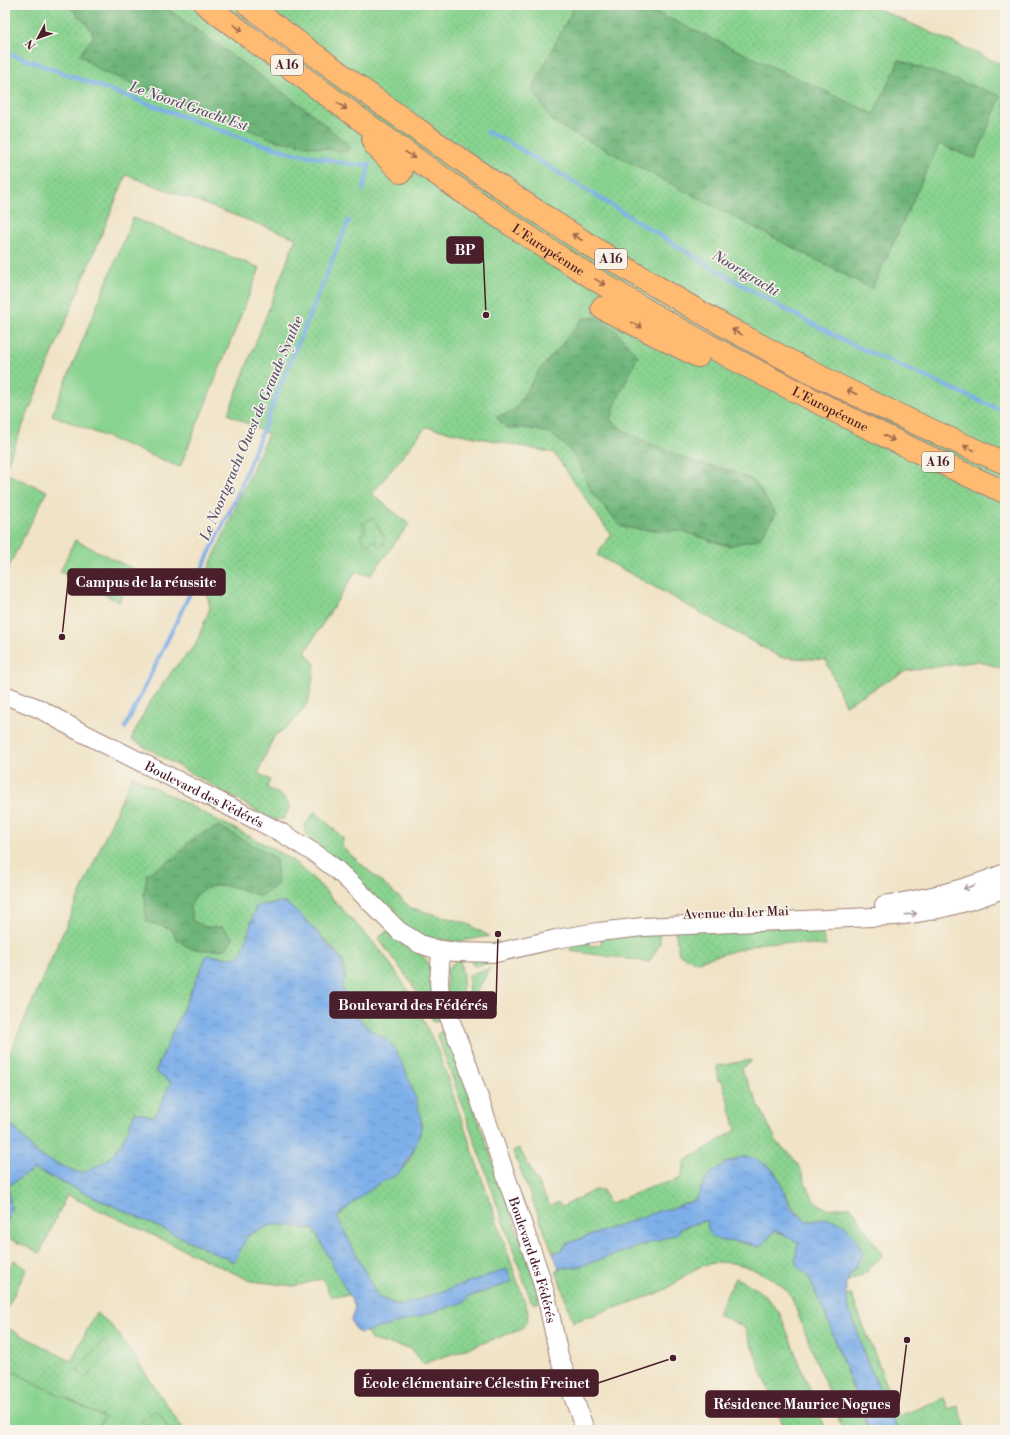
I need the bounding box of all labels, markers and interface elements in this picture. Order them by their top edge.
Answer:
north arrow [18,18,58,58]
one-way arrow [232,24,243,33]
text: N [23,36,39,52]
road number: A 16 [271,55,303,75]
water label: Le Noord Gracht Est [126,78,250,136]
one-way arrow [336,102,347,110]
one-way arrow [404,151,415,159]
street label: L'Européenne [509,221,588,280]
one-way arrow [572,233,583,241]
callout: BP [447,237,483,263]
text: BP [455,242,475,260]
water label: Noortgracht [708,246,783,301]
road number: A 16 [595,249,627,269]
one-way arrow [594,278,606,286]
water label: Le Noortgracht Ouest de Grande Synthe [196,313,308,544]
one-way arrow [631,322,643,330]
one-way arrow [731,327,743,335]
street label: L'Européenne [789,384,871,436]
one-way arrow [846,388,858,395]
one-way arrow [883,435,895,442]
one-way arrow [964,443,976,451]
road number: A 16 [922,452,954,472]
callout: Campus de la réussite [68,569,225,595]
text: Campus de la réussite [76,574,217,592]
street label: Boulevard des Fédérés [141,758,267,832]
one-way arrow [962,884,975,891]
street label: Avenue du 1er Mai [682,903,789,923]
one-way arrow [904,910,917,918]
callout: Boulevard des Fédérés [330,992,496,1018]
text: Boulevard des Fédérés [338,997,488,1015]
street label: Boulevard des Fédérés [504,1194,559,1325]
callout: École élémentaire Célestin Freinet [355,1370,598,1396]
text: École élémentaire Célestin Freinet [362,1373,591,1393]
callout: Résidence Maurice Nogues [706,1391,899,1417]
text: Résidence Maurice Nogues [713,1396,891,1414]

